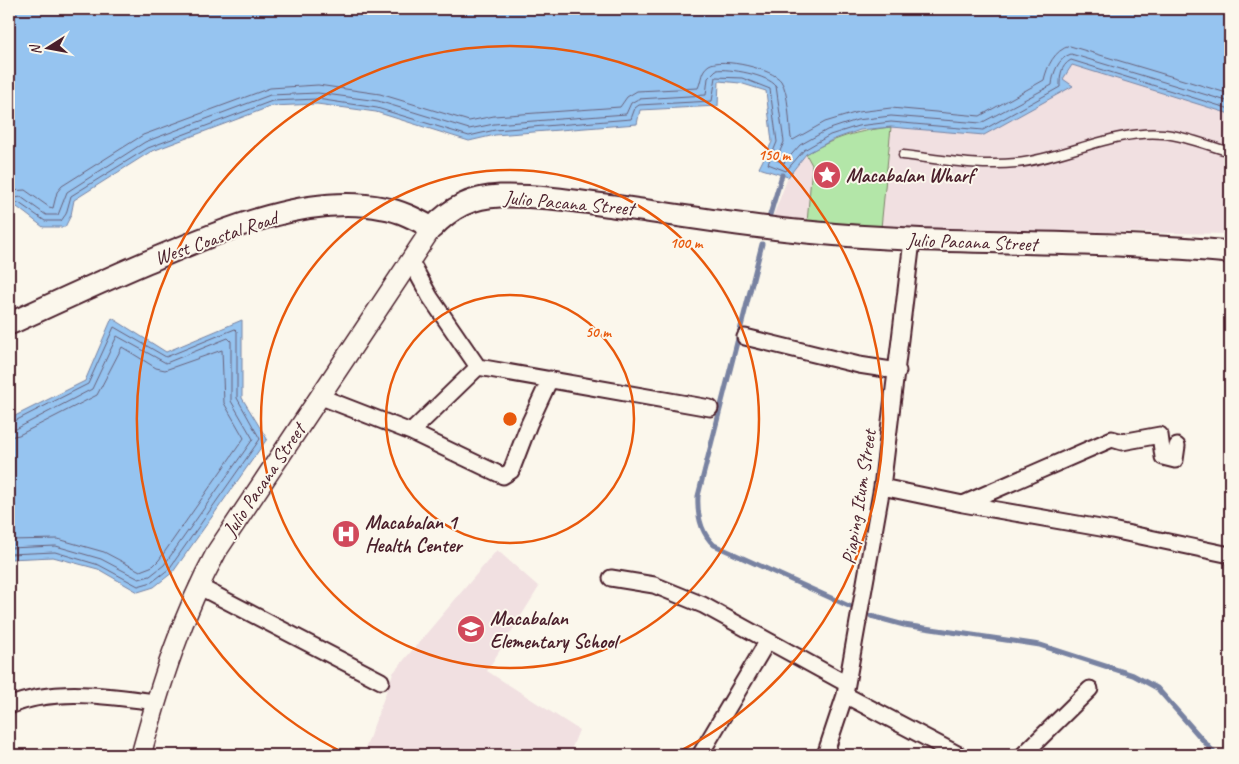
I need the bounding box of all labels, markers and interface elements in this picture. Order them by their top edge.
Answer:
north arrow [22,22,72,72]
text: N [26,42,45,56]
text: 150 m [758,146,792,165]
place icon: Macabalan Wharf [812,160,842,190]
place label: Macabalan Wharf [846,163,979,188]
street label: Julio Pacana Street [502,185,638,221]
street label: West Coastal Road [151,204,284,271]
street label: Julio Pacana Street [905,227,1041,257]
text: 100 m [670,234,704,253]
text: 50 m [585,323,612,342]
centre of rings [501,410,519,428]
street label: Julio Pacana Street [217,416,313,542]
street label: Piaping Itum Street [836,426,882,566]
place label: Macabalan 1 Health Center [365,510,464,558]
hospital icon: Macabalan 1 Health Center [331,519,361,549]
place label: Macabalan Elementary School [490,606,620,654]
school or university icon: Macabalan Elementary School [456,614,486,644]

